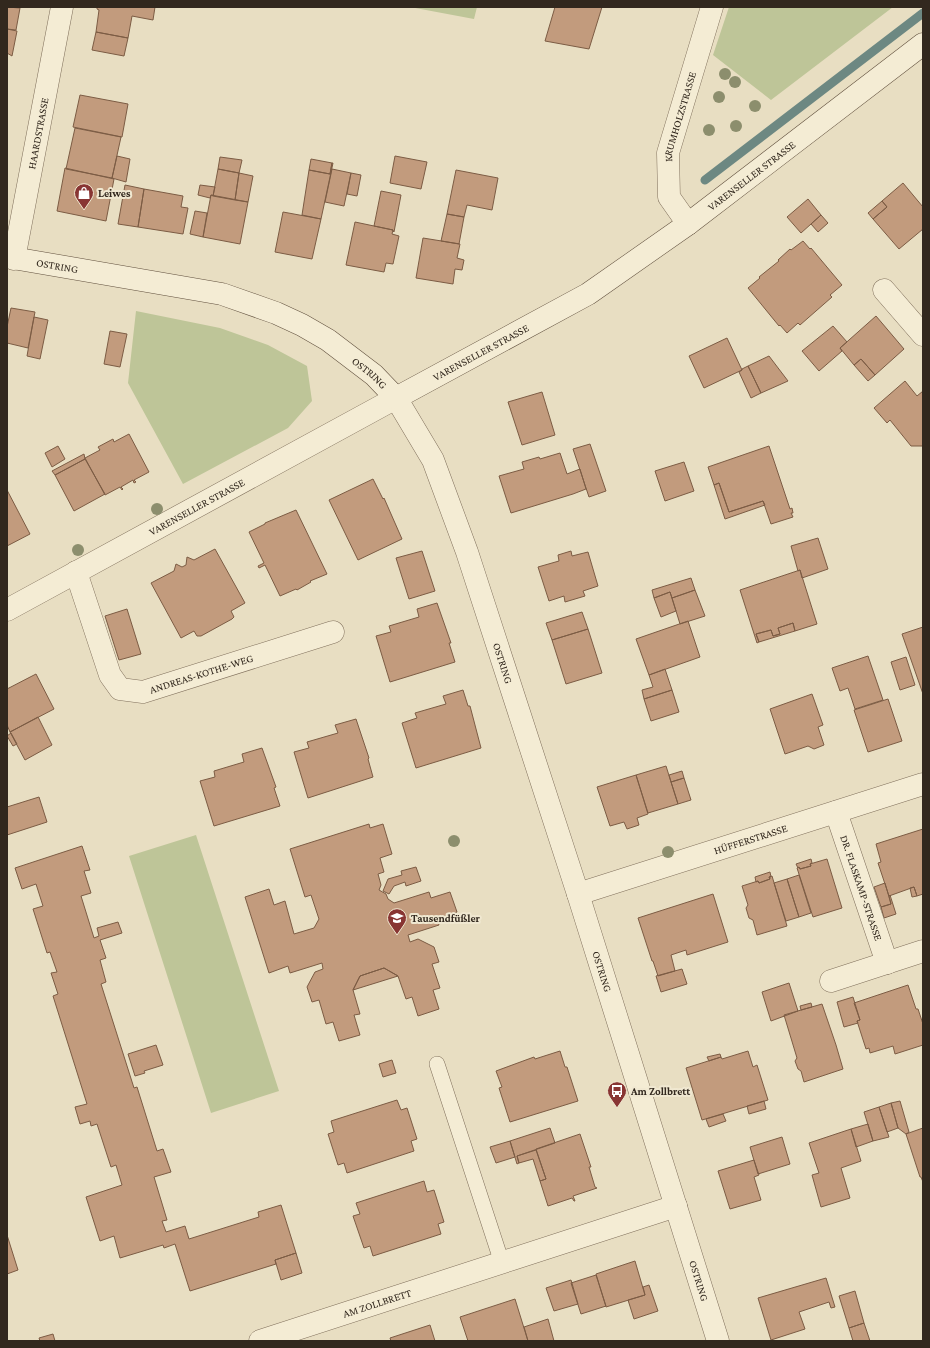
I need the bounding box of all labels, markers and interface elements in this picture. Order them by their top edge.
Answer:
street label: KRUMHOLZSTRASSE [662,70,698,162]
street label: HAARDSTRASSE [25,96,51,170]
street label: VARENSELLER STRASSE [705,138,798,213]
shop icon: Leiwes [73,182,95,210]
place label: Leiwes [98,187,131,199]
street label: OSTRING [35,256,79,275]
street label: VARENSELLER STRASSE [431,321,531,383]
street label: OSTRING [350,355,390,391]
street label: VARENSELLER STRASSE [147,476,247,538]
street label: OSTRING [491,641,515,685]
street label: ANDREAS-KOTHE-WEG [148,652,255,696]
street label: HÜFFERSTRASSE [712,822,789,856]
street label: DR. FLASKAMP-STRASSE [838,833,885,942]
school or university icon: Tausendfüßler [386,907,408,935]
place label: Tausendfüßler [411,912,481,924]
street label: OSTRING [590,950,614,993]
bus stop icon: Am Zollbrett [606,1080,628,1108]
place label: Am Zollbrett [630,1085,690,1097]
street label: OSTRING [687,1259,711,1303]
street label: AM ZOLLBRETT [341,1286,413,1320]

